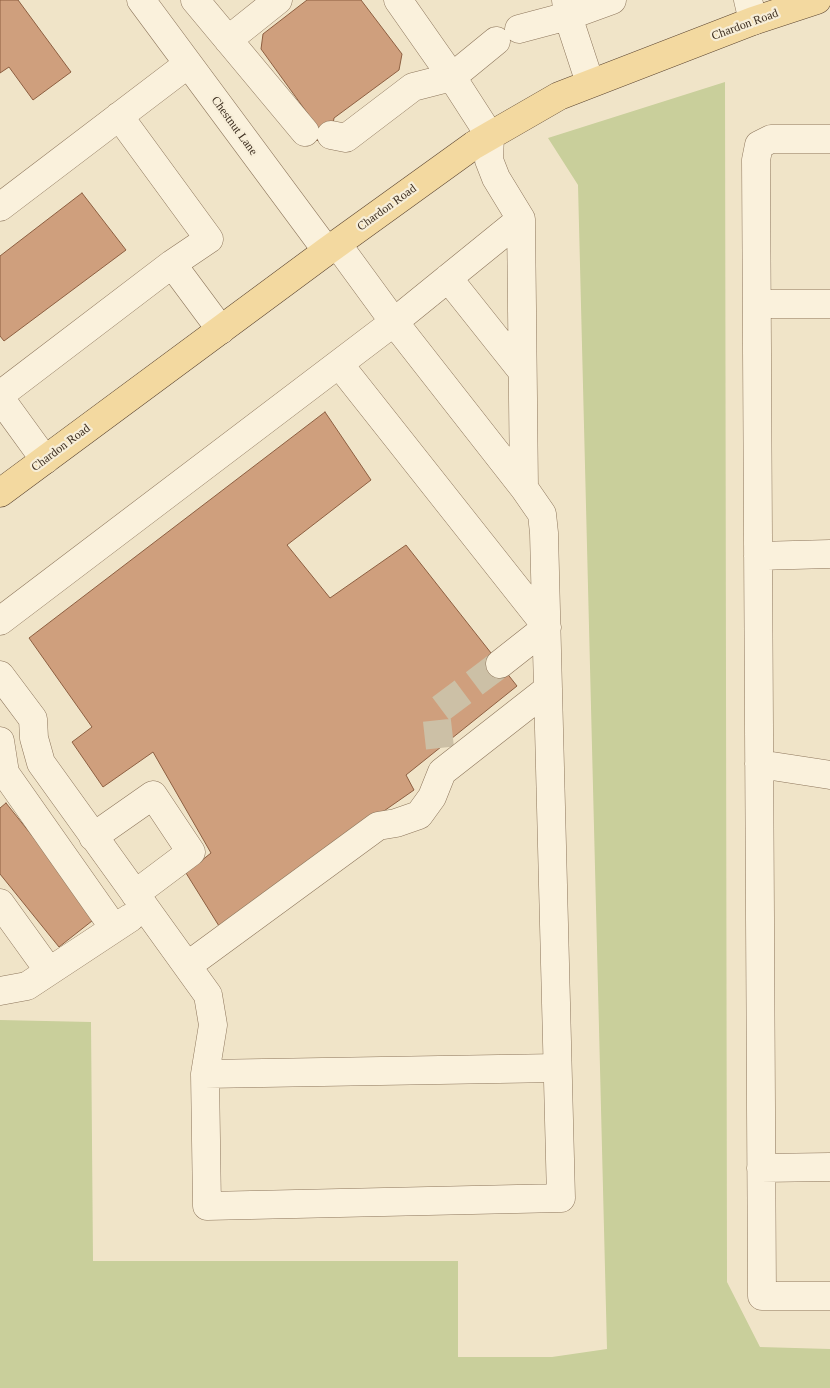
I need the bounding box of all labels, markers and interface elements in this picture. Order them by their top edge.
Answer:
street label: Chardon Road [710,6,780,44]
street label: Chestnut Lane [208,94,260,158]
street label: Chardon Road [355,182,419,234]
street label: Chardon Road [29,421,93,475]

